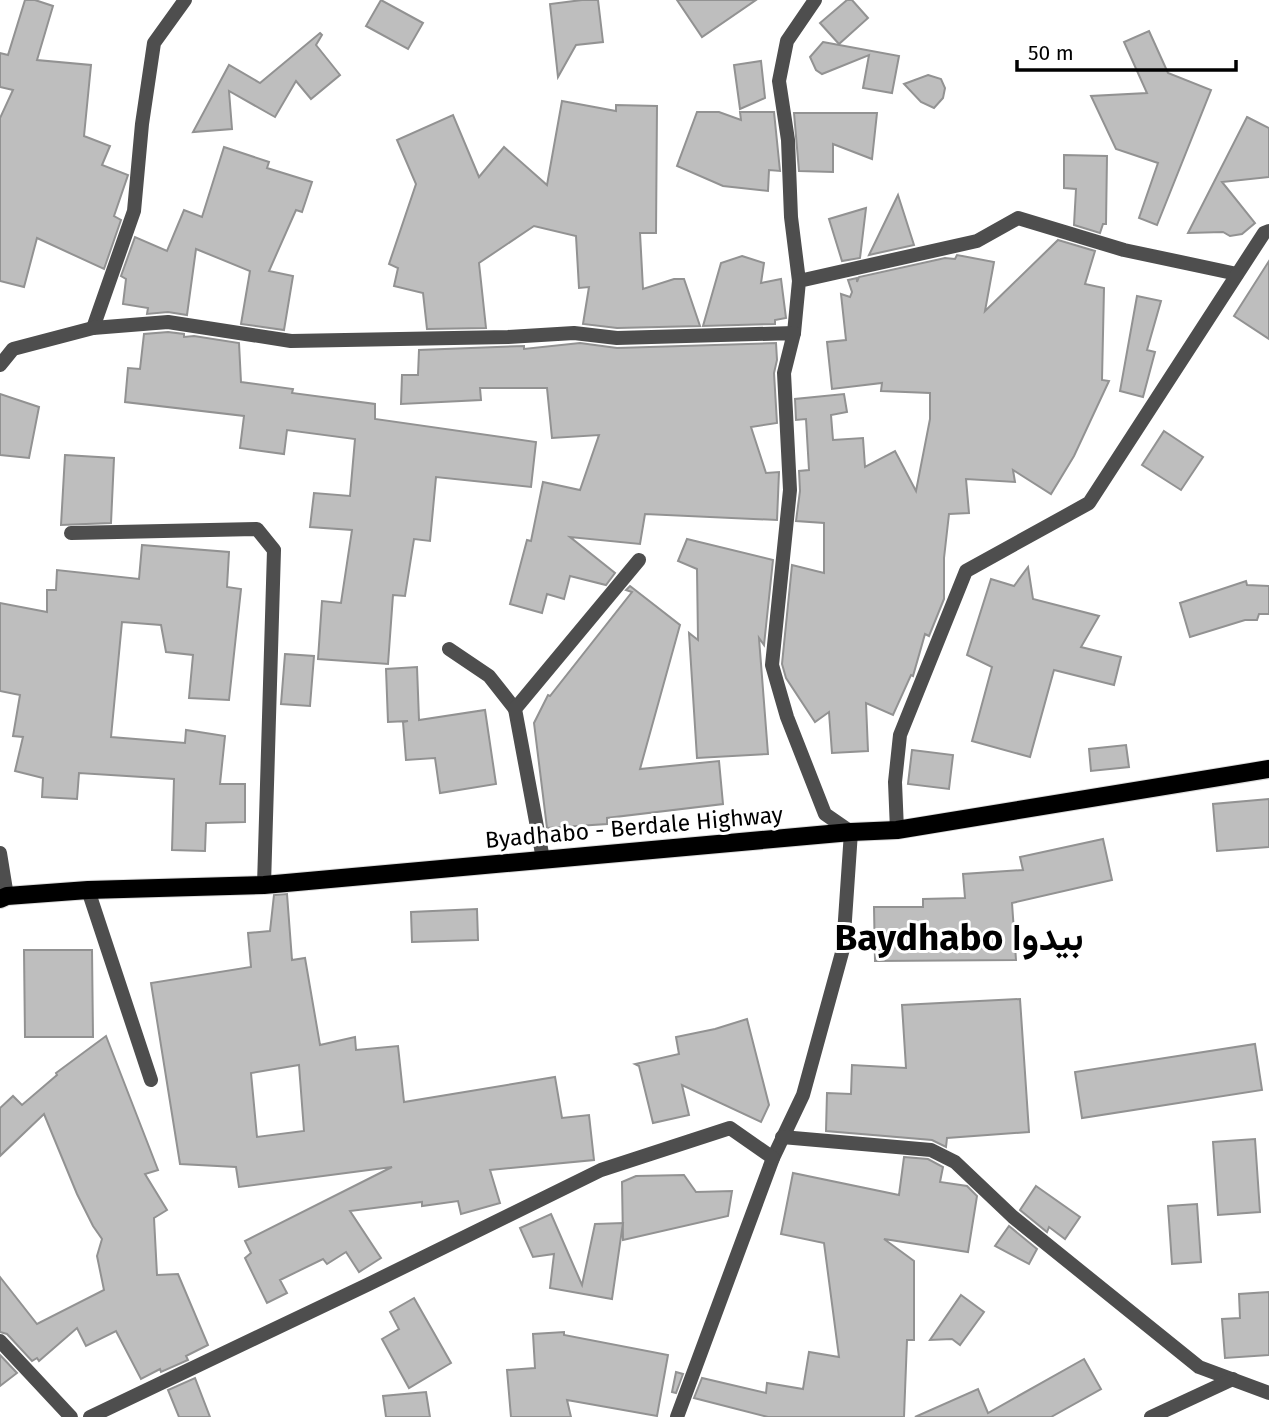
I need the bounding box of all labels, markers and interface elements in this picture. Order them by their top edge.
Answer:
scale bar [1017,28,1236,72]
text: 50 m [1028,40,1074,66]
street label: Byadhabo - Berdale Highway [484,800,785,854]
district label: Baydhabo بيدوا [834,915,1084,960]

